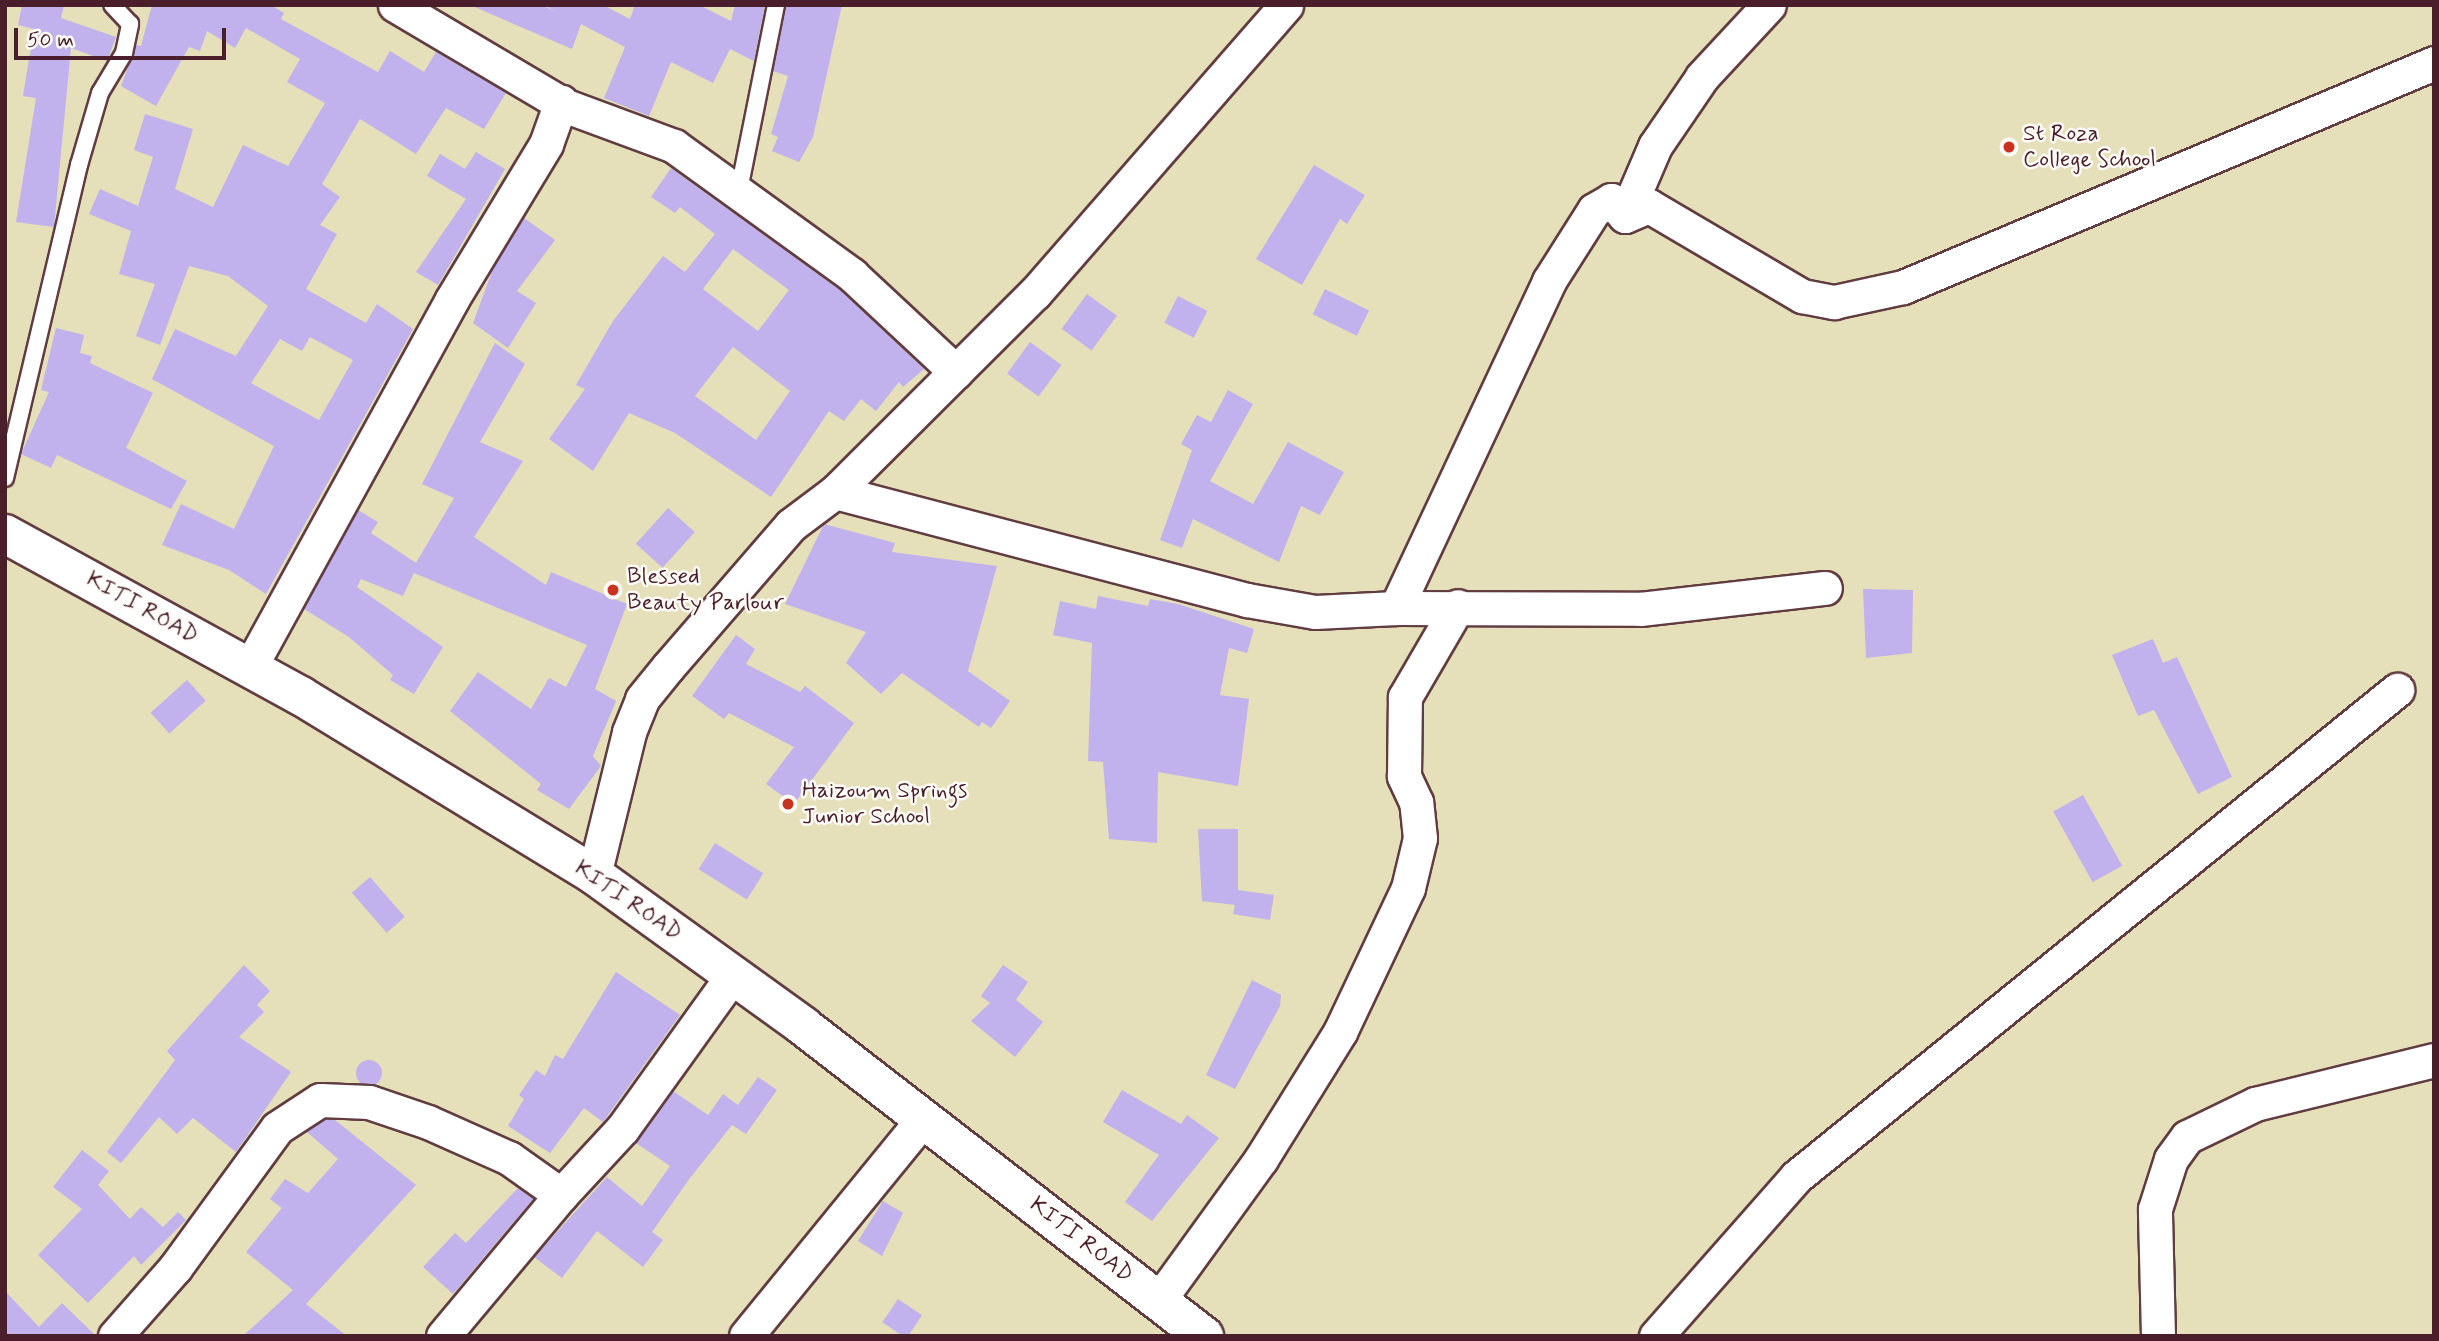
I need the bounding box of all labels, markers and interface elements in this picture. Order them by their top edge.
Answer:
scale bar [18,14,229,58]
text: 50 m [27,26,74,54]
place label: St Roza College School [2023,120,2157,174]
marker: St Roza College School [2001,139,2017,155]
place label: Blessed Beauty Parlour [627,563,779,617]
street label: KITI ROAD [82,566,202,650]
marker: Blessed Beauty Parlour [605,582,621,598]
place label: Haizoum Springs Junior School [802,777,967,831]
marker: Haizoum Springs Junior School [780,796,796,812]
street label: KITI ROAD [570,855,686,947]
street label: KITI ROAD [1024,1192,1138,1288]

